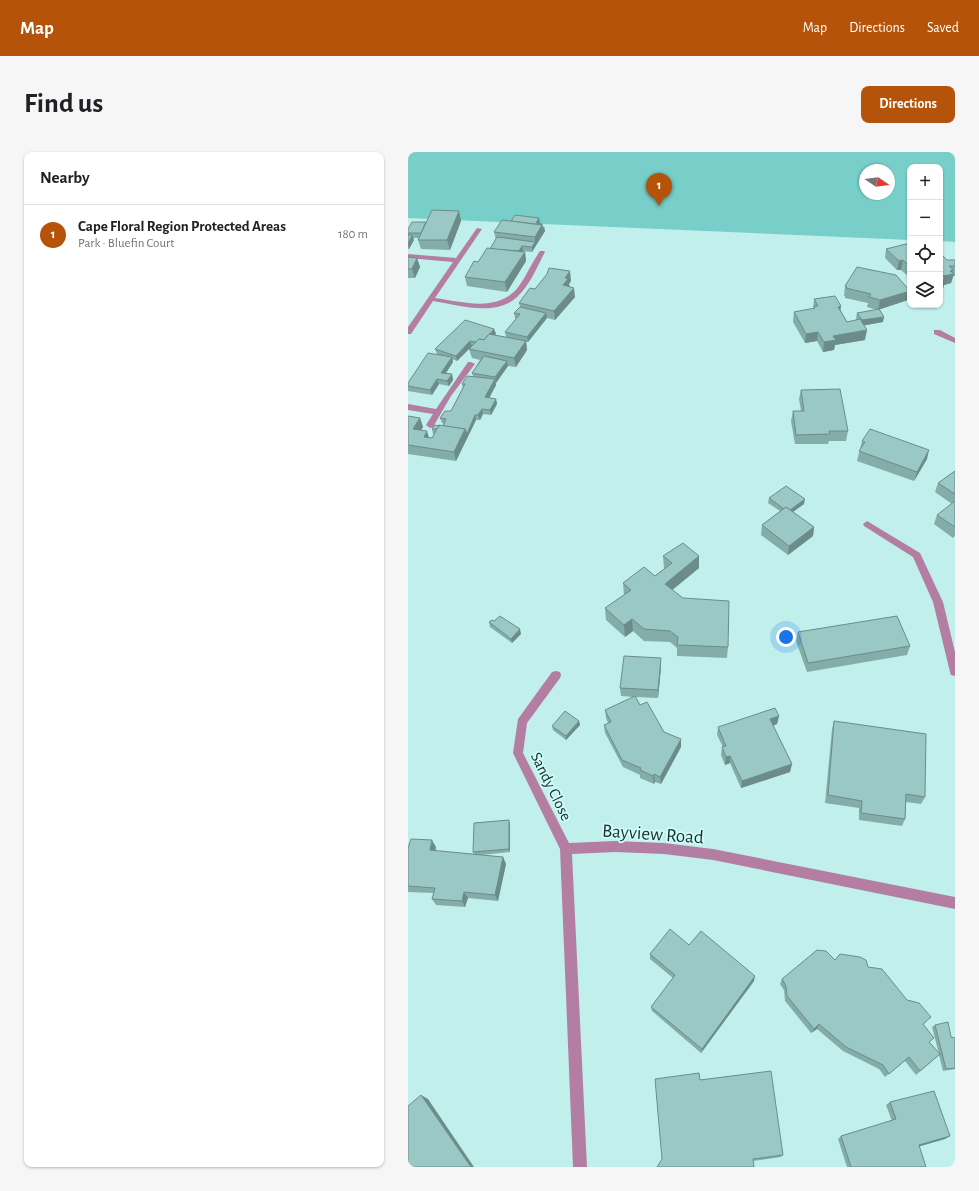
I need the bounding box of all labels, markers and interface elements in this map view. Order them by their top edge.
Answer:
text: Map [20,19,54,38]
text: Map [803,21,827,35]
text: Directions [849,21,905,35]
text: Saved [927,21,959,35]
button: Directions [861,86,955,123]
text: Find us [24,90,103,118]
north arrow [859,164,895,200]
map controls [907,164,943,308]
button: + [907,164,943,200]
text: Nearby [40,169,90,186]
pin: 1 [646,173,672,206]
button: − [907,200,943,236]
text: Cape Floral Region Protected Areas [78,219,286,234]
text: 1 [51,228,55,241]
text: 180 m [338,228,368,241]
button: locate [907,236,943,272]
text: Park · Bluefin Court [78,237,174,250]
button: layers [907,272,943,308]
your location [776,627,796,647]
street label: Sandy Close [527,750,574,824]
street label: Bayview Road [601,821,705,848]

